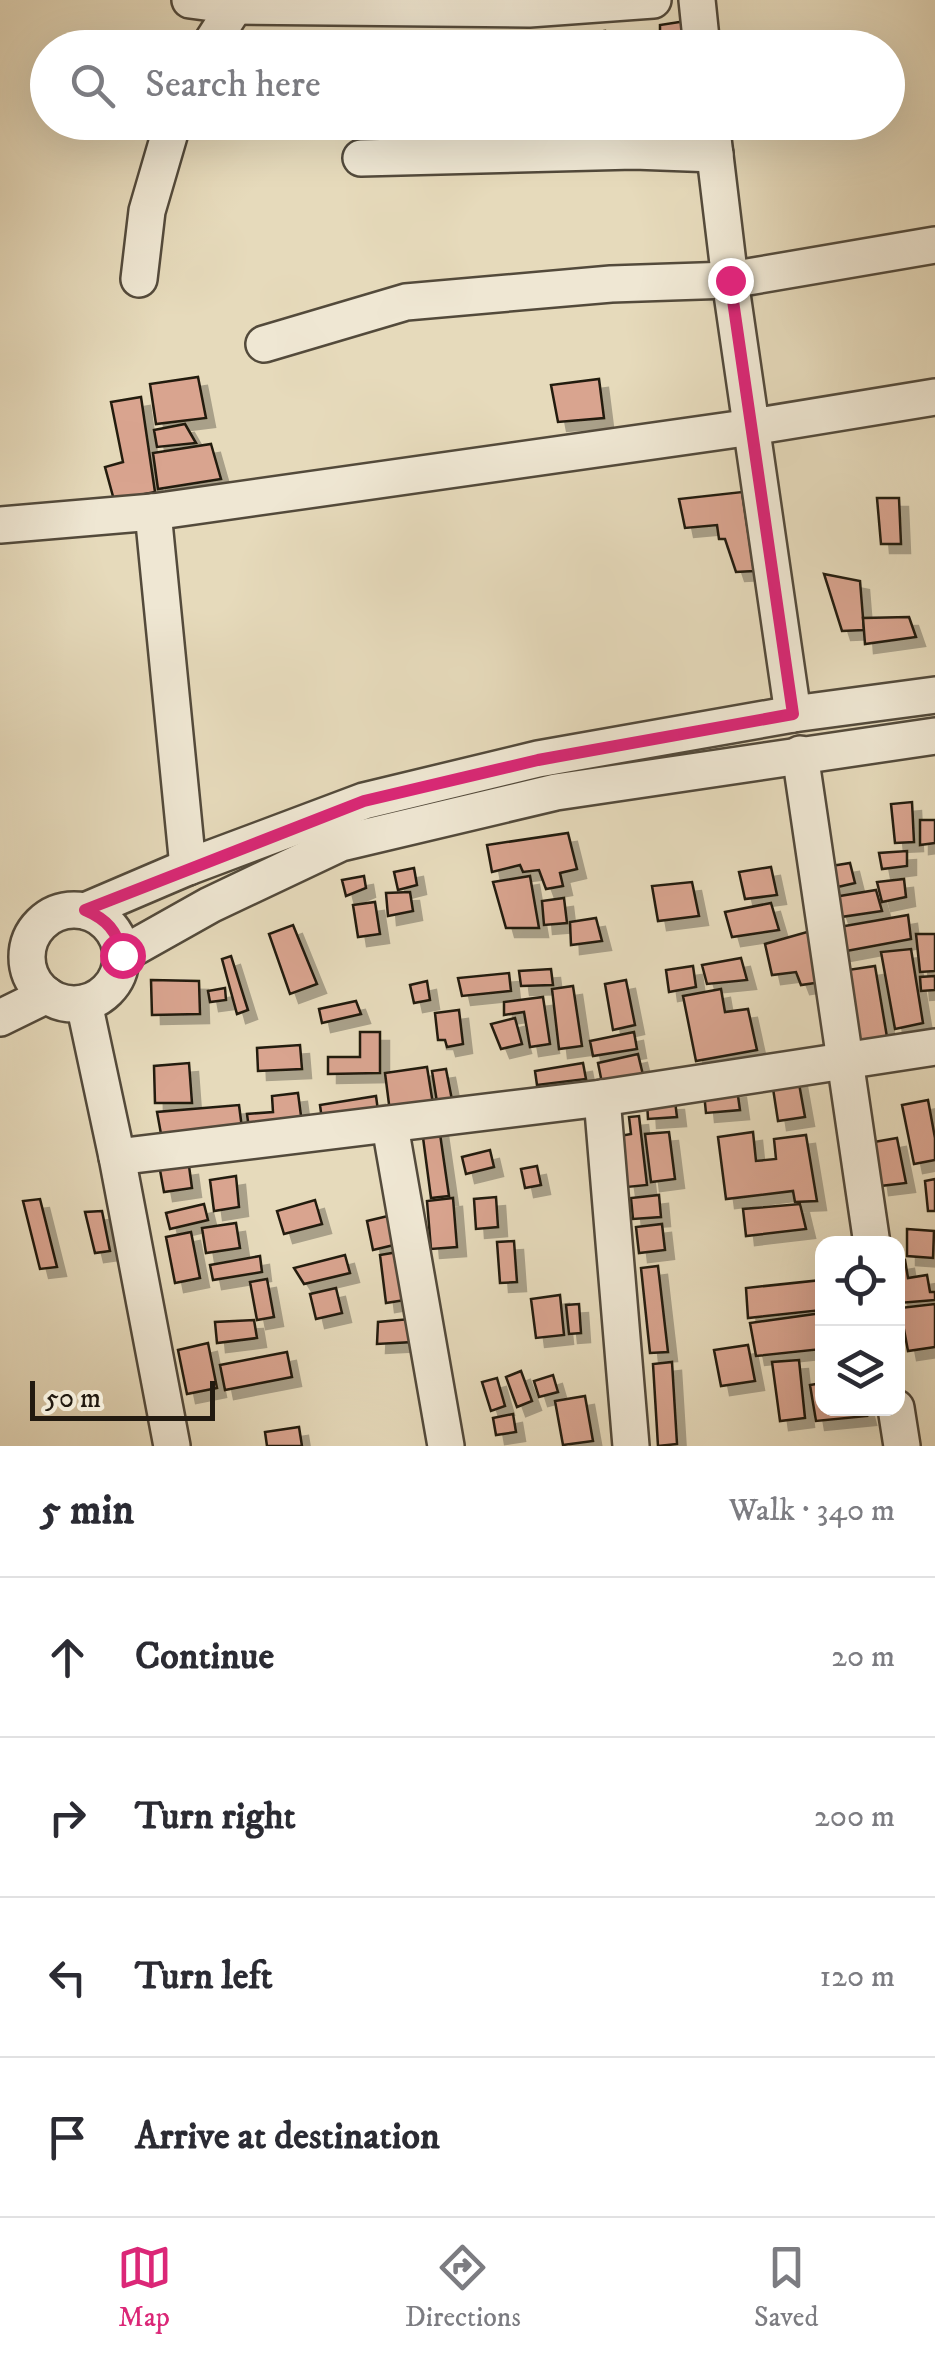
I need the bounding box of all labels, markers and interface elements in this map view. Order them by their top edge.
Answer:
search box [30,30,905,140]
icon: search [65,58,120,113]
text: Search here [145,61,321,109]
route end [708,258,754,304]
route start [100,933,146,979]
map controls [815,1236,905,1416]
button: locate [815,1236,905,1326]
button: layers [815,1326,905,1416]
scale bar [30,1376,215,1420]
text: 50 m [45,1381,101,1416]
text: 5 min [40,1485,134,1537]
text: Walk · 340 m [729,1491,895,1531]
icon: ahead [40,1630,95,1685]
text: Continue [135,1633,274,1681]
text: 20 m [831,1637,895,1677]
icon: right [40,1790,95,1845]
text: Turn right [135,1793,296,1841]
text: 200 m [814,1797,895,1837]
icon: left [40,1950,95,2005]
text: Turn left [135,1953,273,2001]
text: 120 m [819,1957,895,1997]
icon: arrive [40,2110,95,2165]
text: Arrive at destination [135,2113,440,2161]
tab: Map [117,2240,172,2335]
tab: Directions [405,2240,521,2335]
tab: Saved [754,2240,818,2335]

